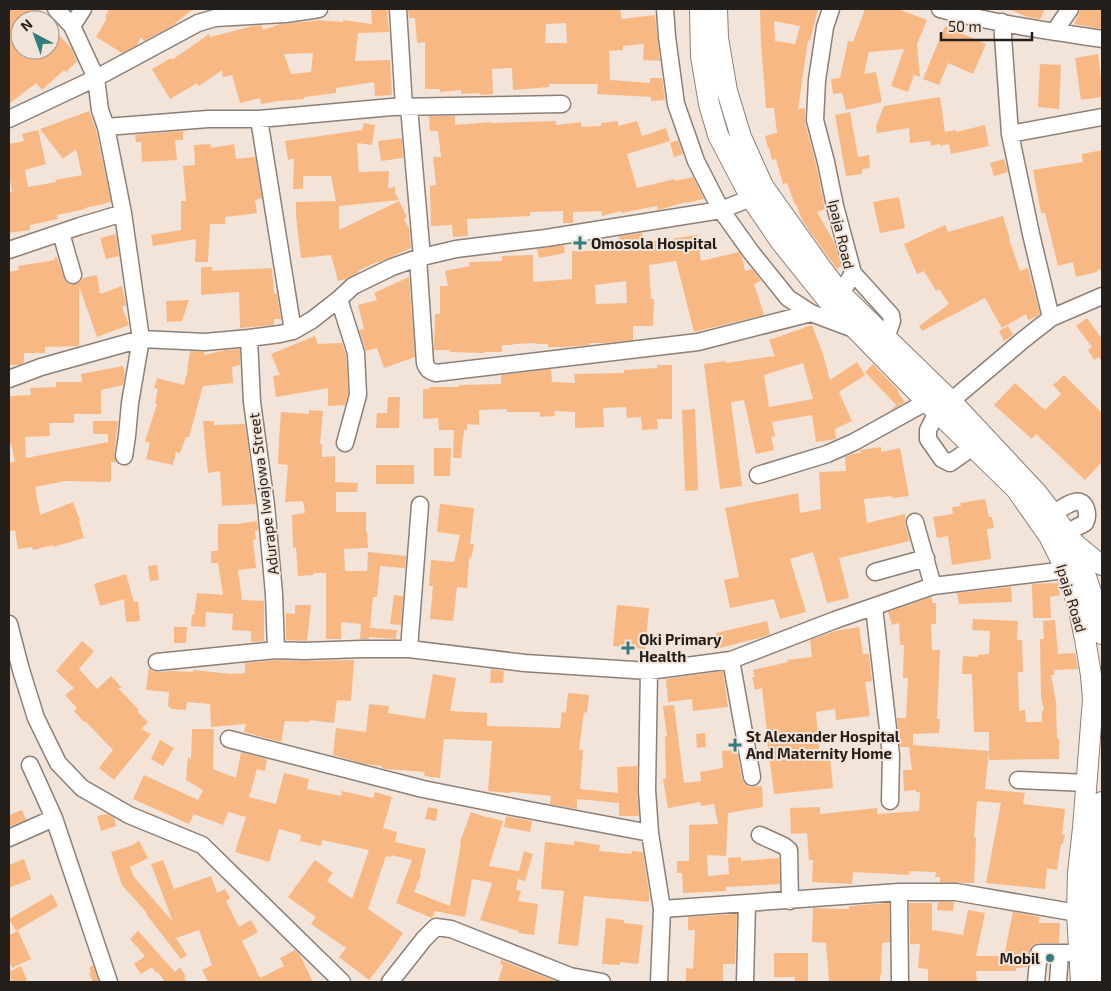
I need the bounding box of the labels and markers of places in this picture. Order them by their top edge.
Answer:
place label: Omosola Hospital [591,234,717,252]
marker: Omosola Hospital [573,236,587,250]
place label: Oki Primary Health [639,630,722,665]
marker: Oki Primary Health [621,641,635,655]
place label: St Alexander Hospital And Maternity Home [746,727,900,763]
marker: St Alexander Hospital And Maternity Home [728,738,742,752]
place label: Mobil [999,949,1040,967]
marker: Mobil [1044,952,1056,964]

